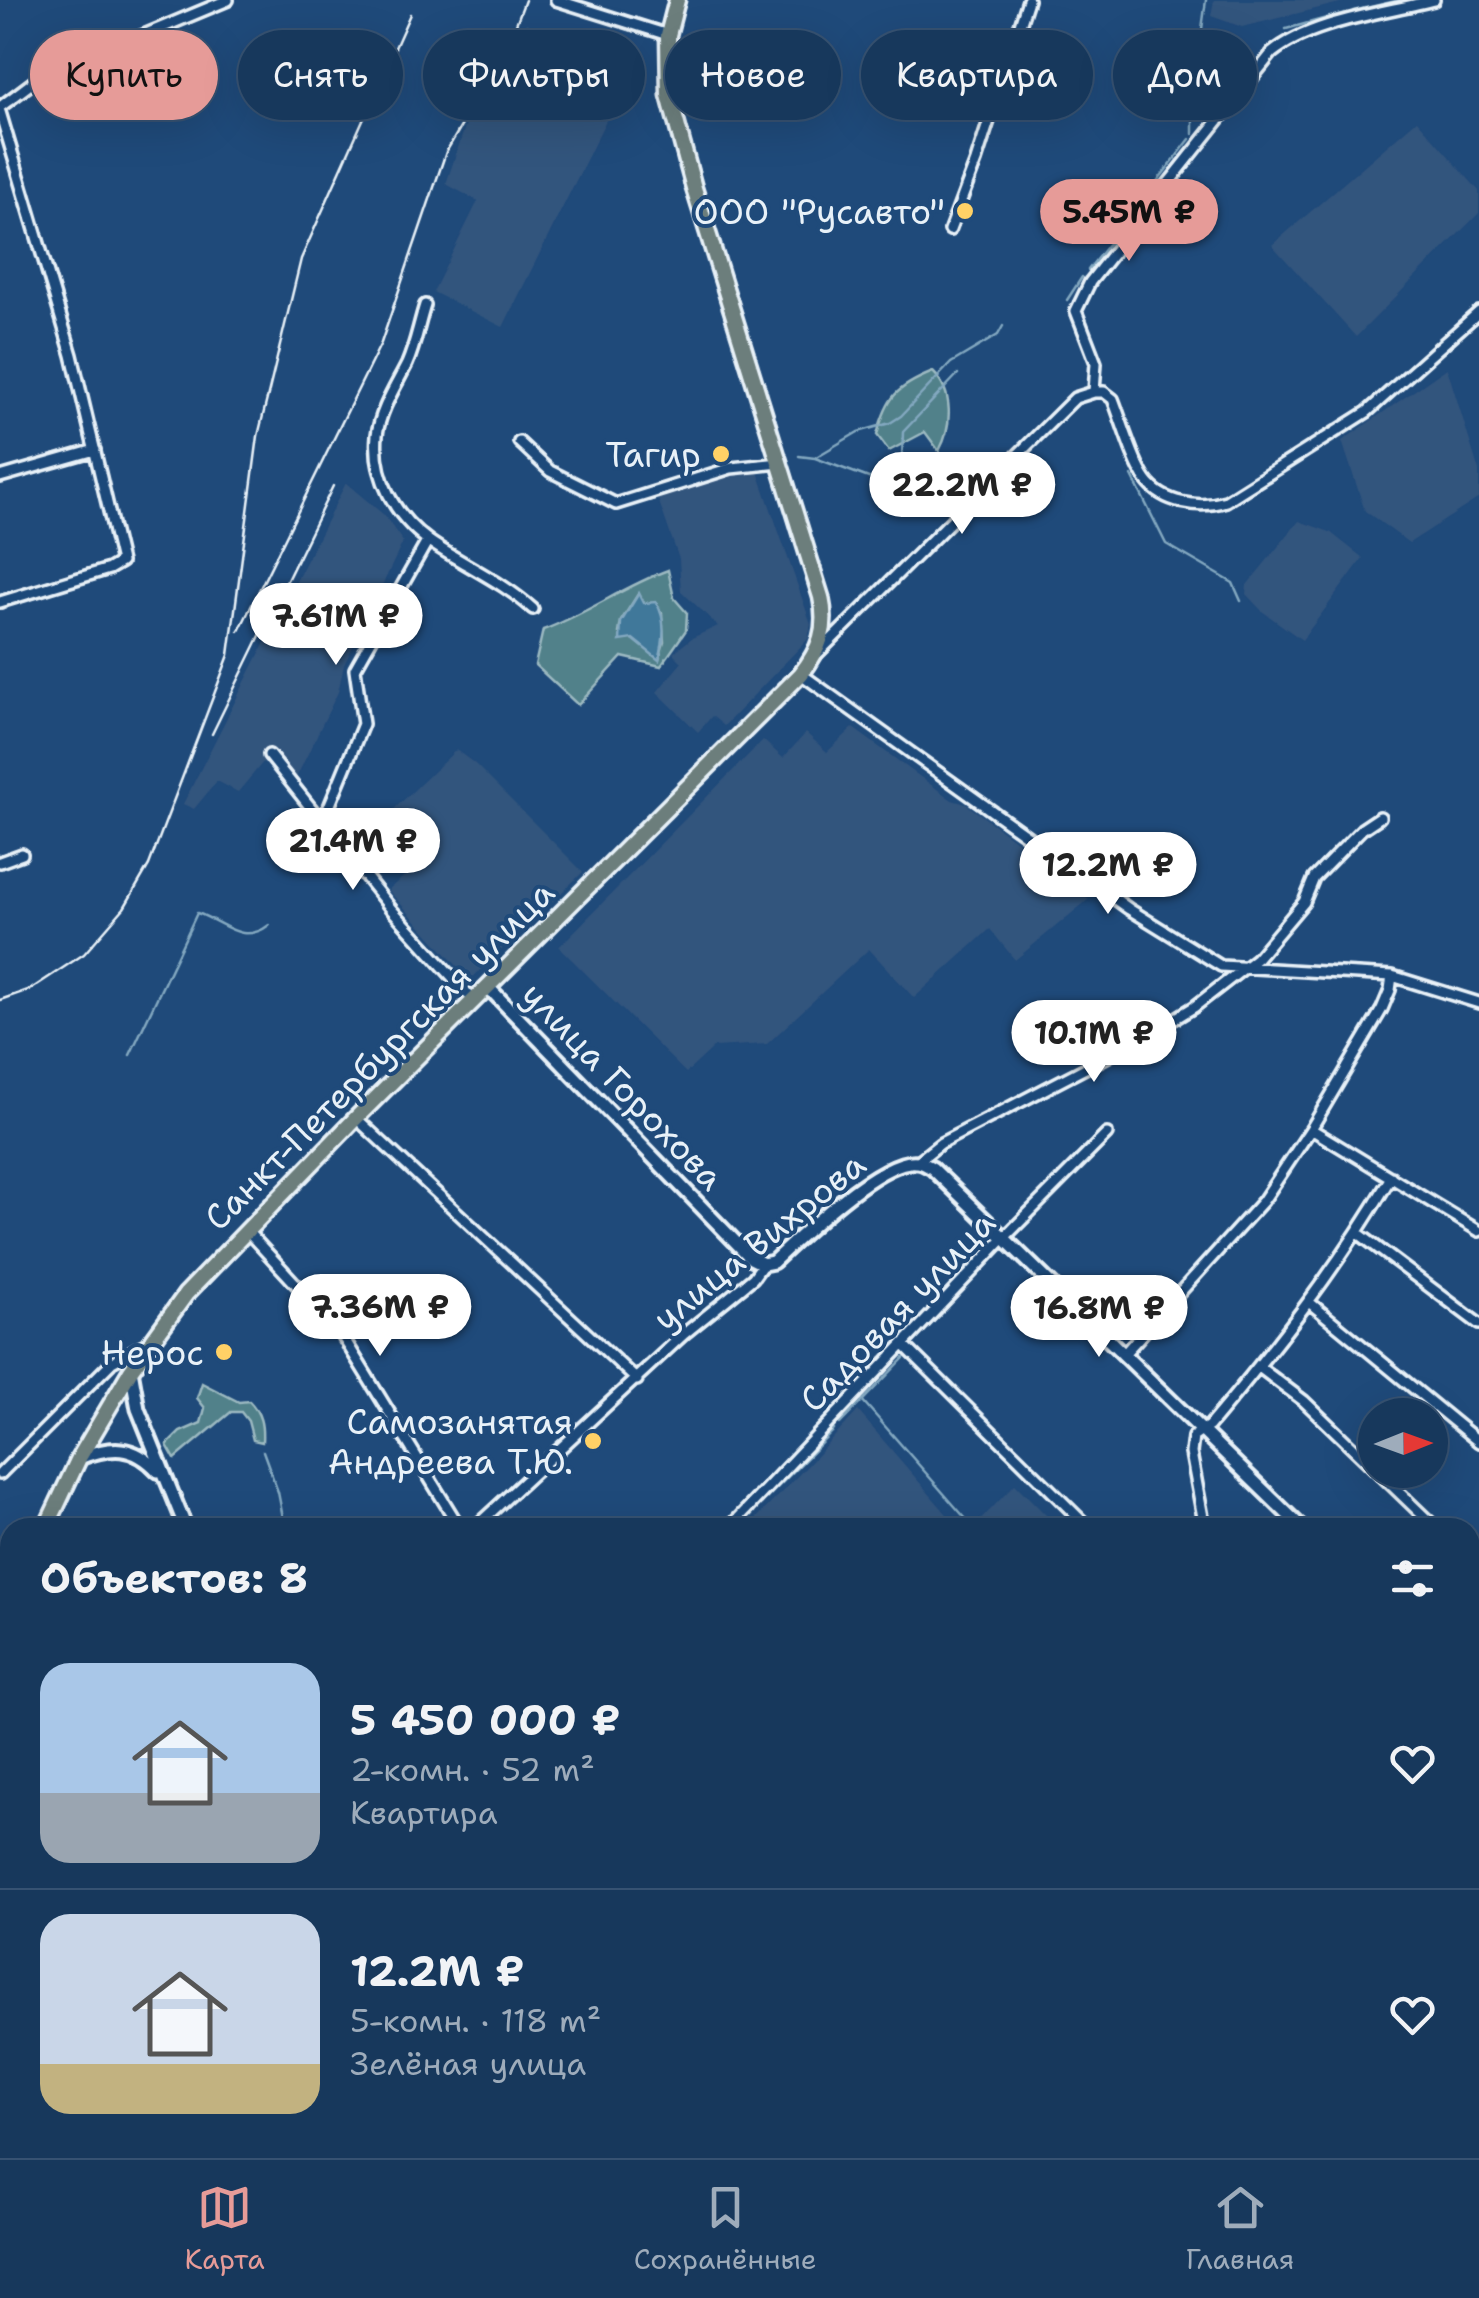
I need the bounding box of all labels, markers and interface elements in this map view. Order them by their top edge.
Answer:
chip: Купить [30,30,218,120]
chip: Снять [238,30,403,120]
chip: Фильтры [423,30,645,120]
chip: Новое [665,30,841,120]
chip: Квартира [861,30,1093,120]
chip: Дом [1113,30,1257,120]
pin: 5.45M ₽ [1037,179,1221,264]
place label: ООО "Русавто" [694,188,945,235]
text: 5.45M ₽ [1062,190,1196,233]
marker: ООО "Русавто" [954,200,976,222]
place label: Тагир [605,431,701,478]
marker: Тагир [710,443,732,465]
pin: 22.2M ₽ [870,452,1054,537]
text: 22.2M ₽ [891,463,1033,506]
pin: 7.61M ₽ [244,583,428,668]
text: 7.61M ₽ [272,594,400,637]
pin: 21.4M ₽ [261,808,445,893]
text: 21.4M ₽ [288,819,418,862]
pin: 12.2M ₽ [1016,832,1200,917]
text: 12.2M ₽ [1041,843,1175,886]
street label: Санкт-Петербургская улица [194,869,565,1240]
street label: улица Горохова [511,972,735,1201]
pin: 10.1M ₽ [1002,1000,1186,1085]
text: 10.1M ₽ [1033,1011,1155,1054]
street label: улица Вихрова [643,1141,875,1341]
street label: Садовая улица [789,1200,1005,1422]
pin: 7.36M ₽ [288,1274,472,1359]
pin: 16.8M ₽ [1007,1275,1191,1360]
text: 7.36M ₽ [310,1285,450,1328]
text: 16.8M ₽ [1033,1286,1165,1329]
place label: Нерос [101,1329,204,1376]
marker: Нерос [213,1341,235,1363]
place label: Самозанятая Андреева Т.Ю. [328,1398,573,1485]
north arrow [1358,1398,1448,1488]
map controls [1358,1398,1448,1488]
marker: Самозанятая Андреева Т.Ю. [582,1430,604,1452]
text: Объектов: 8 [40,1550,308,1606]
icon: filters [1385,1551,1440,1606]
text: 5 450 000 ₽ [350,1692,621,1748]
icon: home [120,1703,240,1823]
icon: heart [1385,1736,1440,1791]
text: 2-комн. · 52 m² [350,1748,595,1791]
text: Квартира [350,1791,498,1834]
text: 12.2M ₽ [350,1943,525,1999]
icon: home [120,1954,240,2074]
icon: heart [1385,1987,1440,2042]
text: 5-комн. · 118 m² [350,1999,601,2042]
text: Зелёная улица [350,2042,586,2085]
tab: Карта [185,2180,265,2278]
tab: Сохранённые [634,2180,817,2278]
tab: Главная [1186,2180,1294,2278]

